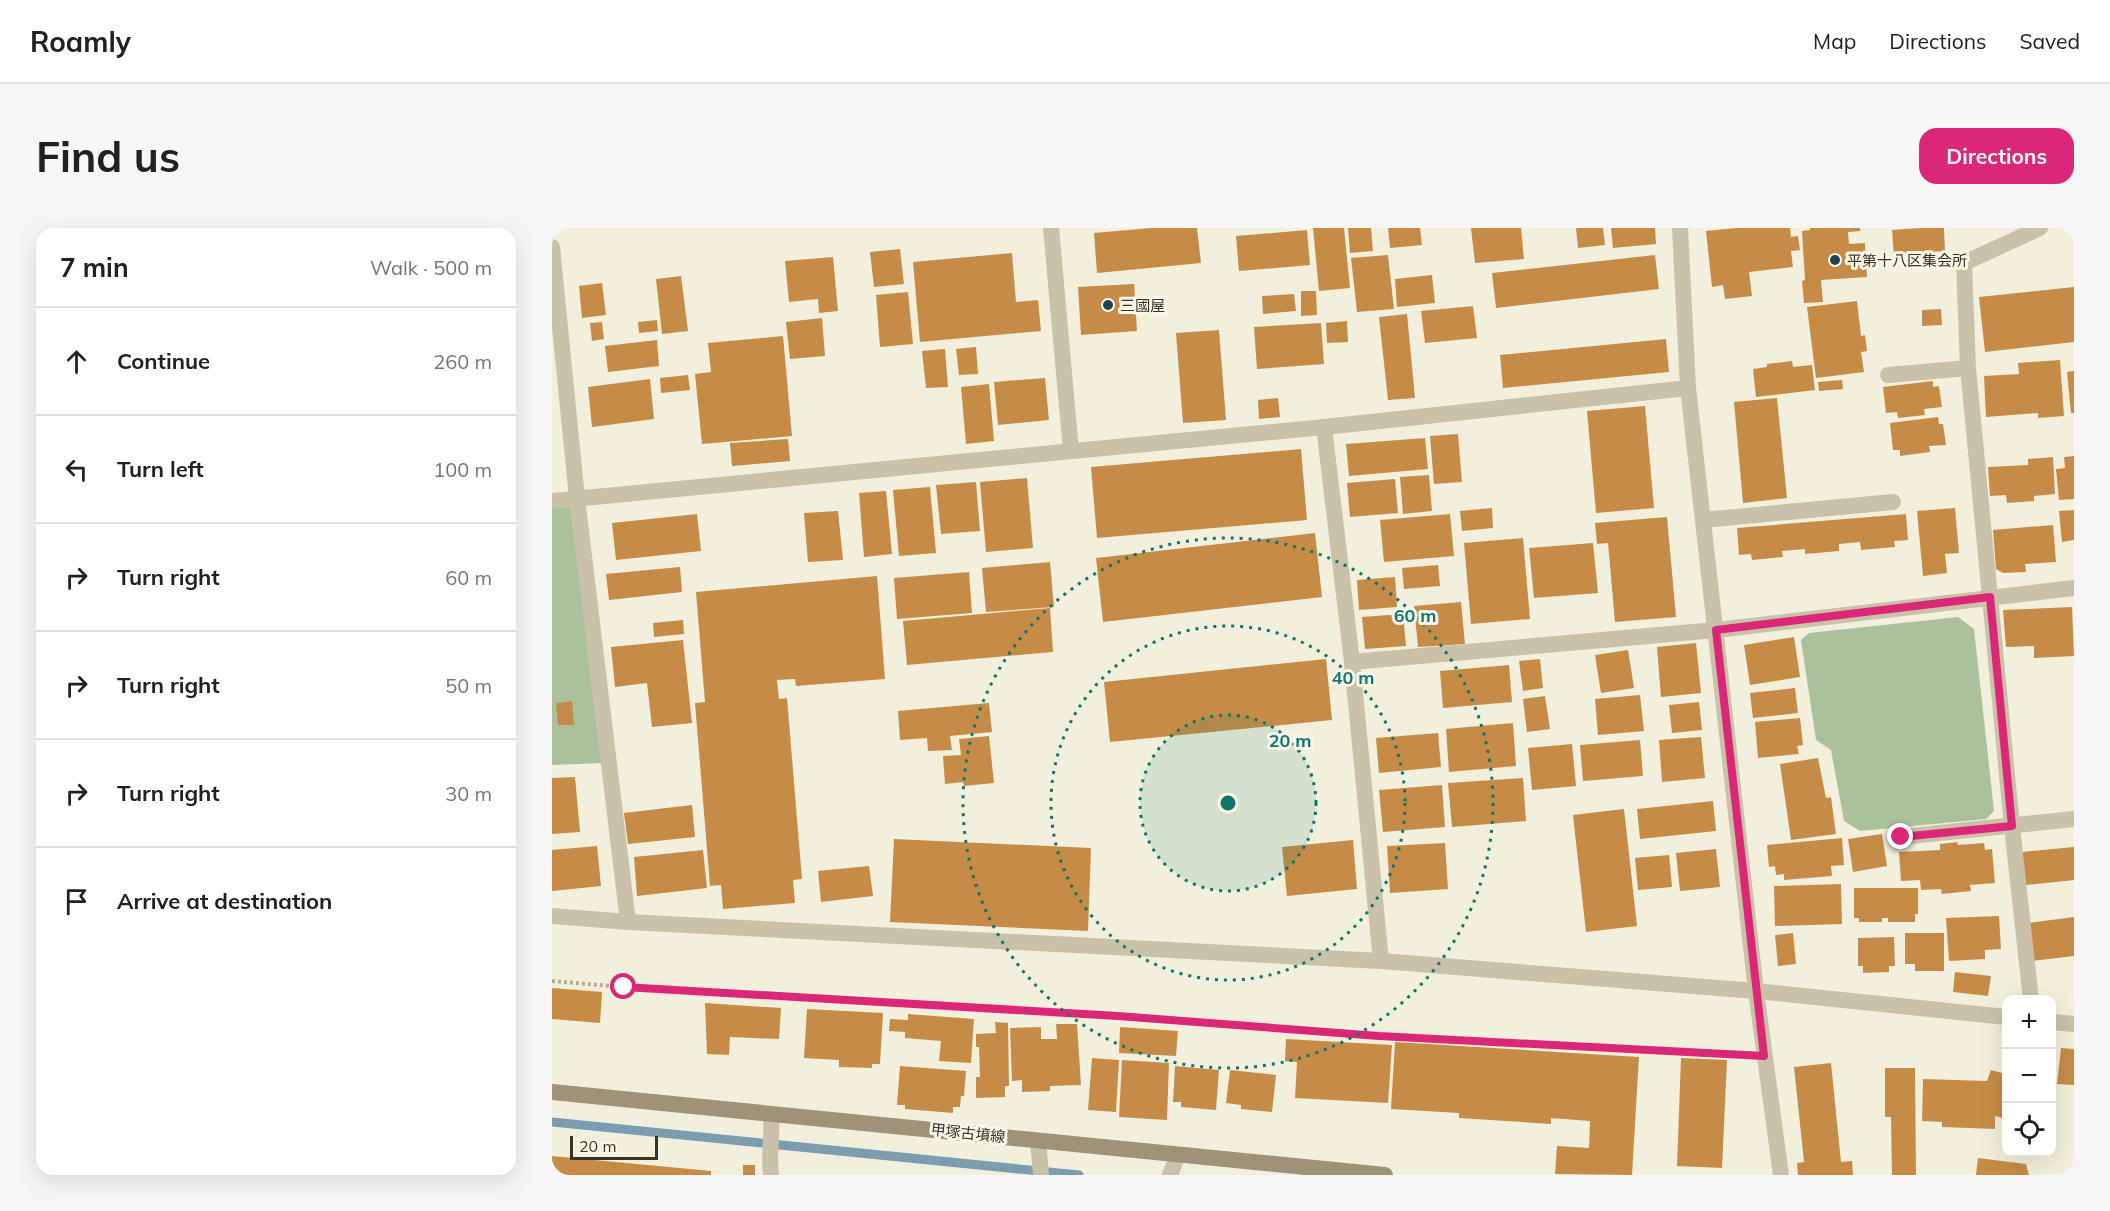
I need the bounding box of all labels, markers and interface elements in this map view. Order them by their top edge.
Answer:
text: Roamly [30,24,131,59]
text: Map [1813,28,1856,54]
text: Directions [1889,28,1986,54]
text: Saved [2019,28,2080,54]
button: Directions [1919,128,2074,184]
text: Find us [36,130,180,183]
text: 7 min [60,251,129,284]
place label: 平第十八区集会所 [1847,251,1967,270]
marker: 平第十八区集会所 [1828,253,1842,267]
text: Walk · 500 m [370,255,492,280]
place label: 三國屋 [1120,296,1165,315]
marker: 三國屋 [1101,298,1115,312]
icon: ahead [60,345,93,378]
text: Continue [117,347,210,375]
text: 260 m [433,349,492,374]
icon: left [60,453,93,486]
text: Turn left [117,455,204,483]
text: 100 m [433,457,492,482]
icon: right [60,561,93,594]
text: Turn right [117,563,220,591]
text: 60 m [445,565,492,590]
text: 60 m [1394,604,1436,627]
text: 40 m [1332,666,1374,689]
icon: right [60,669,93,702]
text: Turn right [117,671,220,699]
text: 50 m [445,673,492,698]
text: 20 m [1269,729,1311,752]
icon: right [60,777,93,810]
text: Turn right [117,779,220,807]
text: 30 m [445,781,492,806]
centre of rings [1218,793,1238,813]
route end [1887,823,1913,849]
icon: arrive [60,885,93,918]
text: Arrive at destination [117,887,332,915]
route start [610,973,636,999]
map controls [2002,995,2056,1157]
button: + [2002,995,2056,1049]
button: − [2002,1049,2056,1103]
button: locate [2002,1103,2056,1157]
street label: 甲塚古墳線 [930,1120,1006,1146]
scale bar [570,1133,658,1160]
text: 20 m [579,1136,616,1156]

